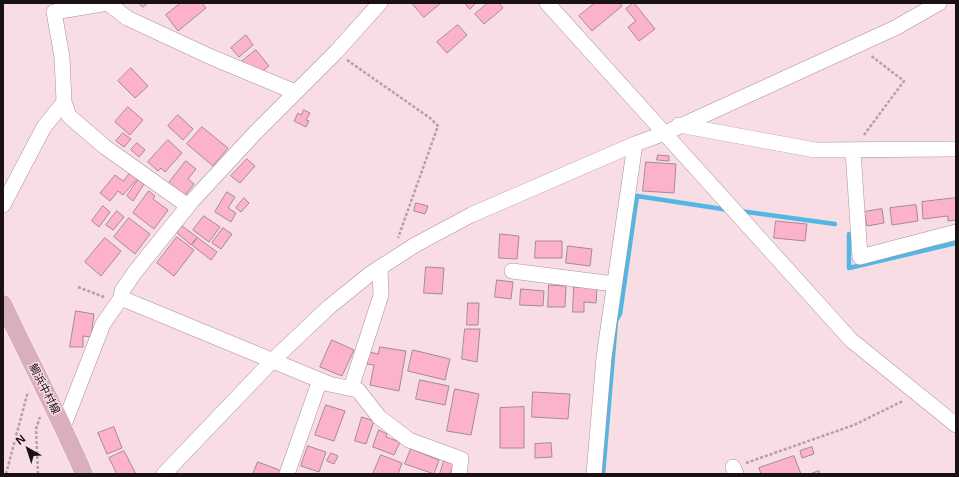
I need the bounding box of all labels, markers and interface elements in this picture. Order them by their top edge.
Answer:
street label: 鯛浜中村線 [26,362,62,416]
north arrow [8,429,48,469]
text: N [12,431,28,448]

